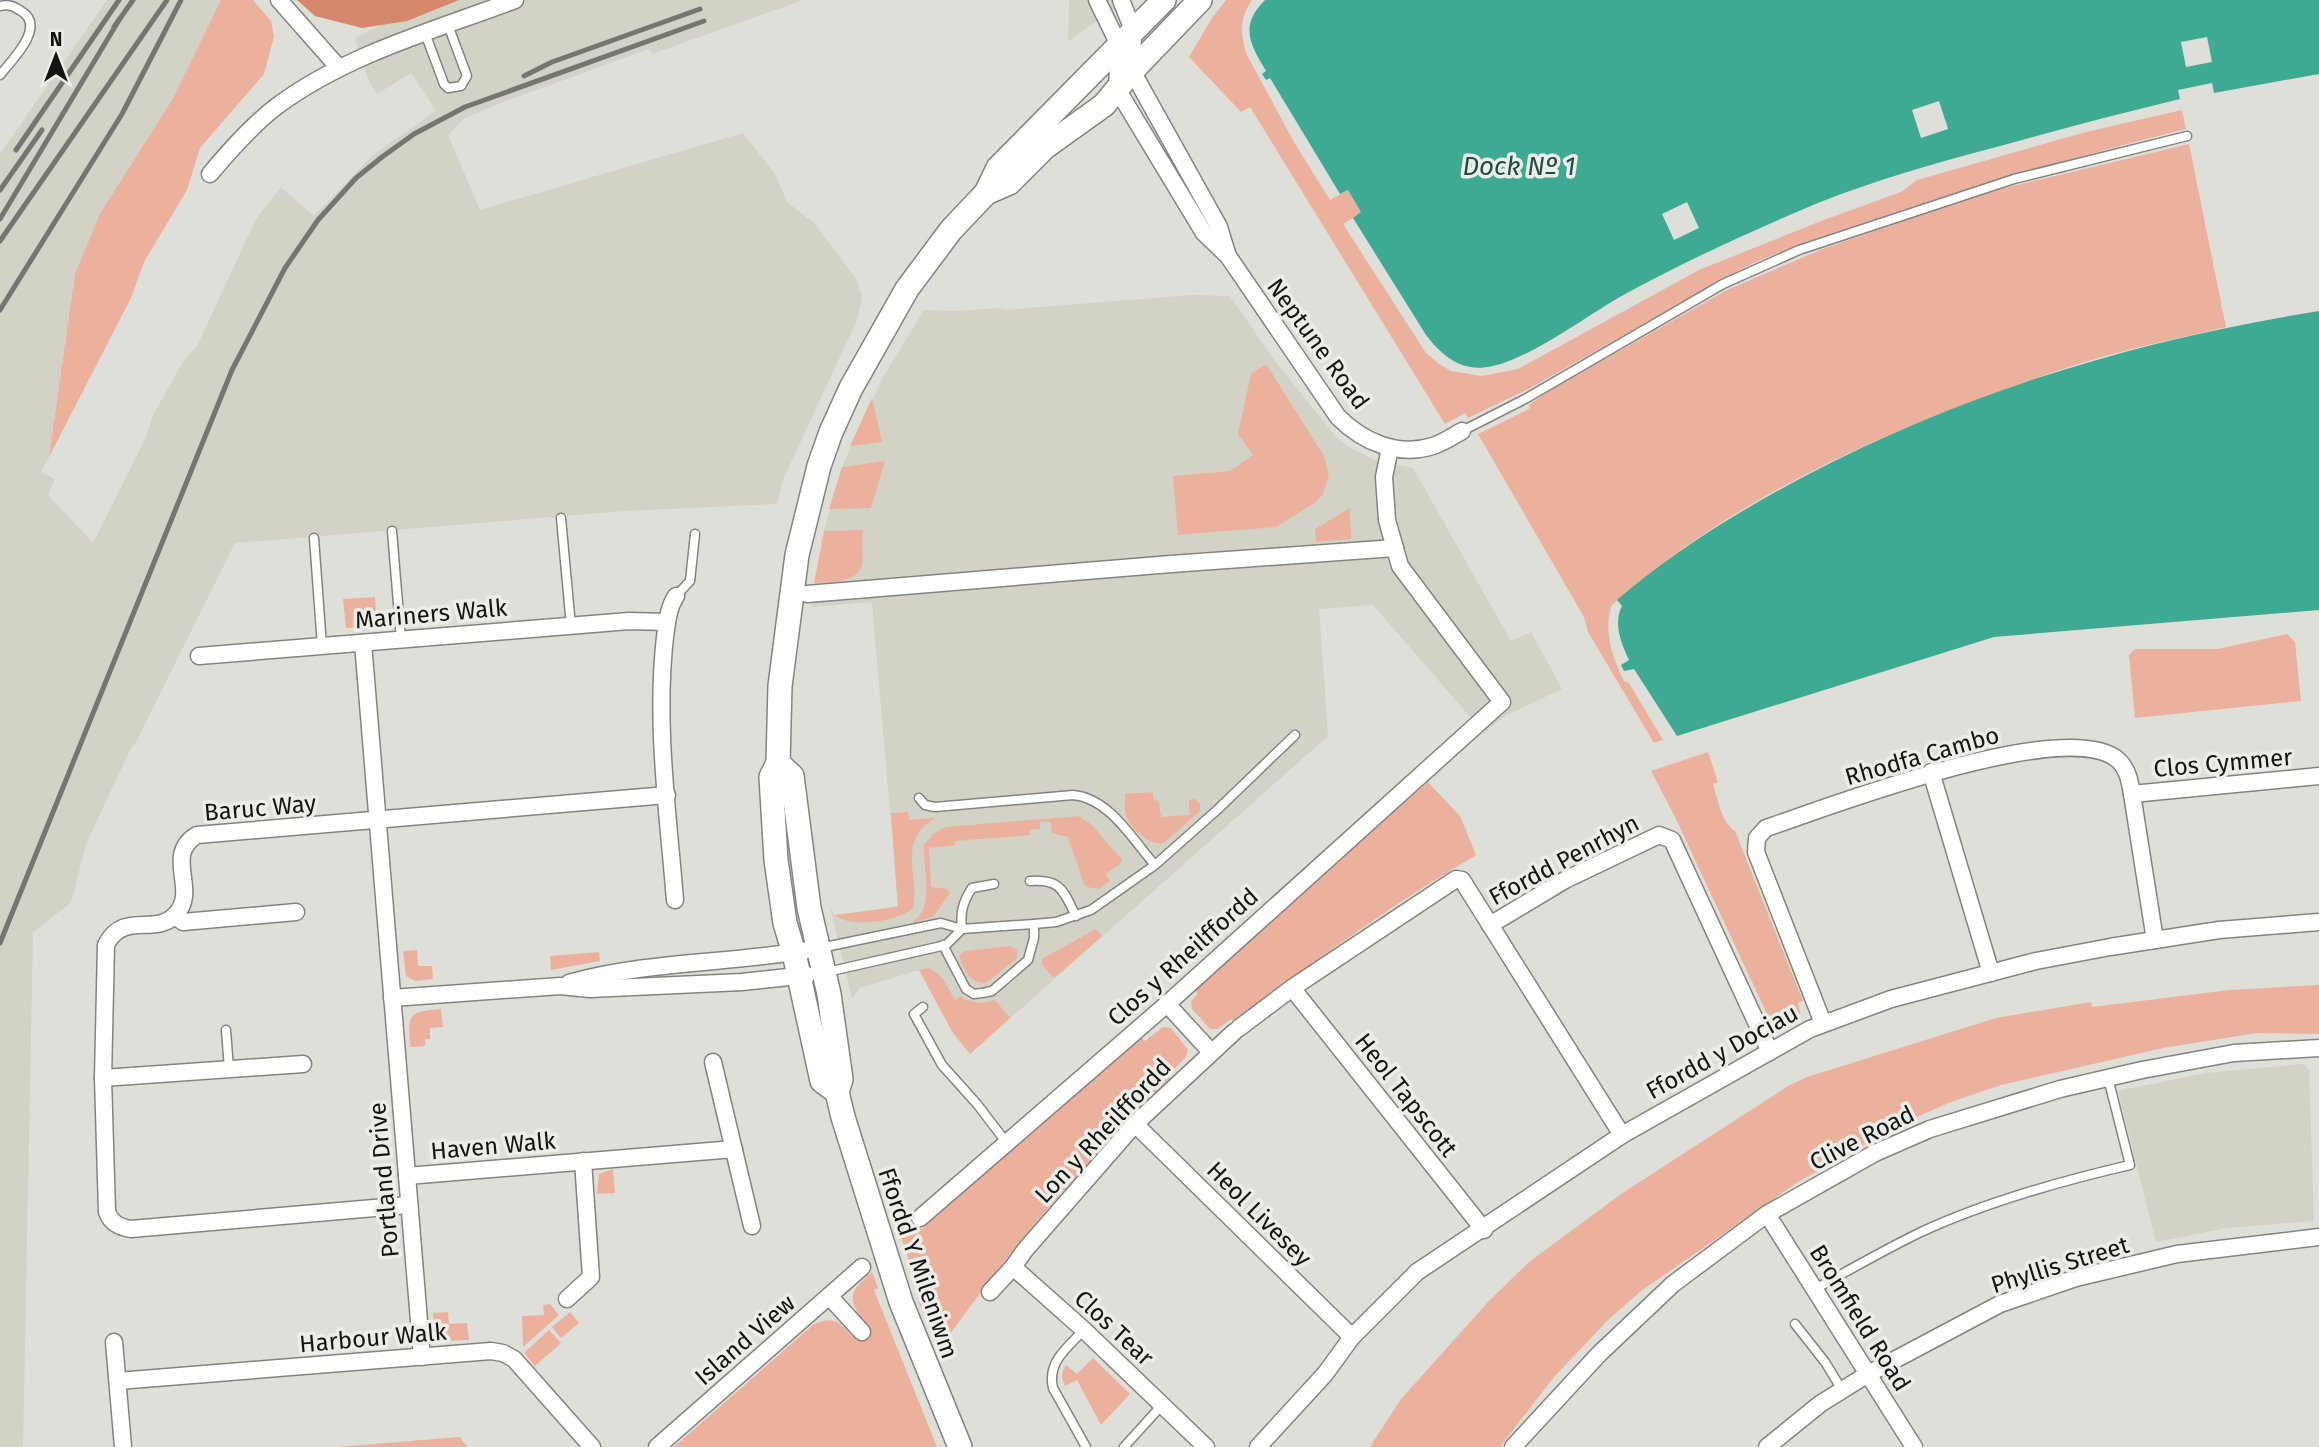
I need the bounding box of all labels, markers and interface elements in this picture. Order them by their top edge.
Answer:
north arrow [21,21,91,91]
text: N [50,28,62,51]
water label: Dock Nº 1 [1462,151,1576,182]
street label: Neptune Road [1261,273,1375,415]
street label: Mariners Walk [354,593,509,635]
street label: Rhodfa Cambo [1842,721,2002,791]
street label: Clos Cymmer [2152,743,2294,783]
street label: Baruc Way [203,789,317,827]
street label: Ffordd Penrhyn [1484,809,1644,911]
street label: Clos y Rheilffordd [1102,882,1264,1032]
street label: Ffordd y Dociau [1641,999,1803,1105]
street label: Heol Tapscott [1349,1028,1463,1163]
street label: Lon y Rheilffordd [1029,1053,1177,1209]
street label: Clive Road [1805,1100,1919,1176]
street label: Portland Drive [363,1101,405,1259]
street label: Haven Walk [429,1127,557,1165]
street label: Heol Livesey [1201,1156,1317,1272]
street label: Ffordd Y Mileniwm [872,1164,964,1362]
street label: Phyllis Street [1988,1231,2133,1299]
street label: Bromfield Road [1804,1240,1916,1396]
street label: Clos Tear [1069,1284,1160,1372]
street label: Island View [689,1289,801,1391]
street label: Harbour Walk [298,1318,449,1358]

